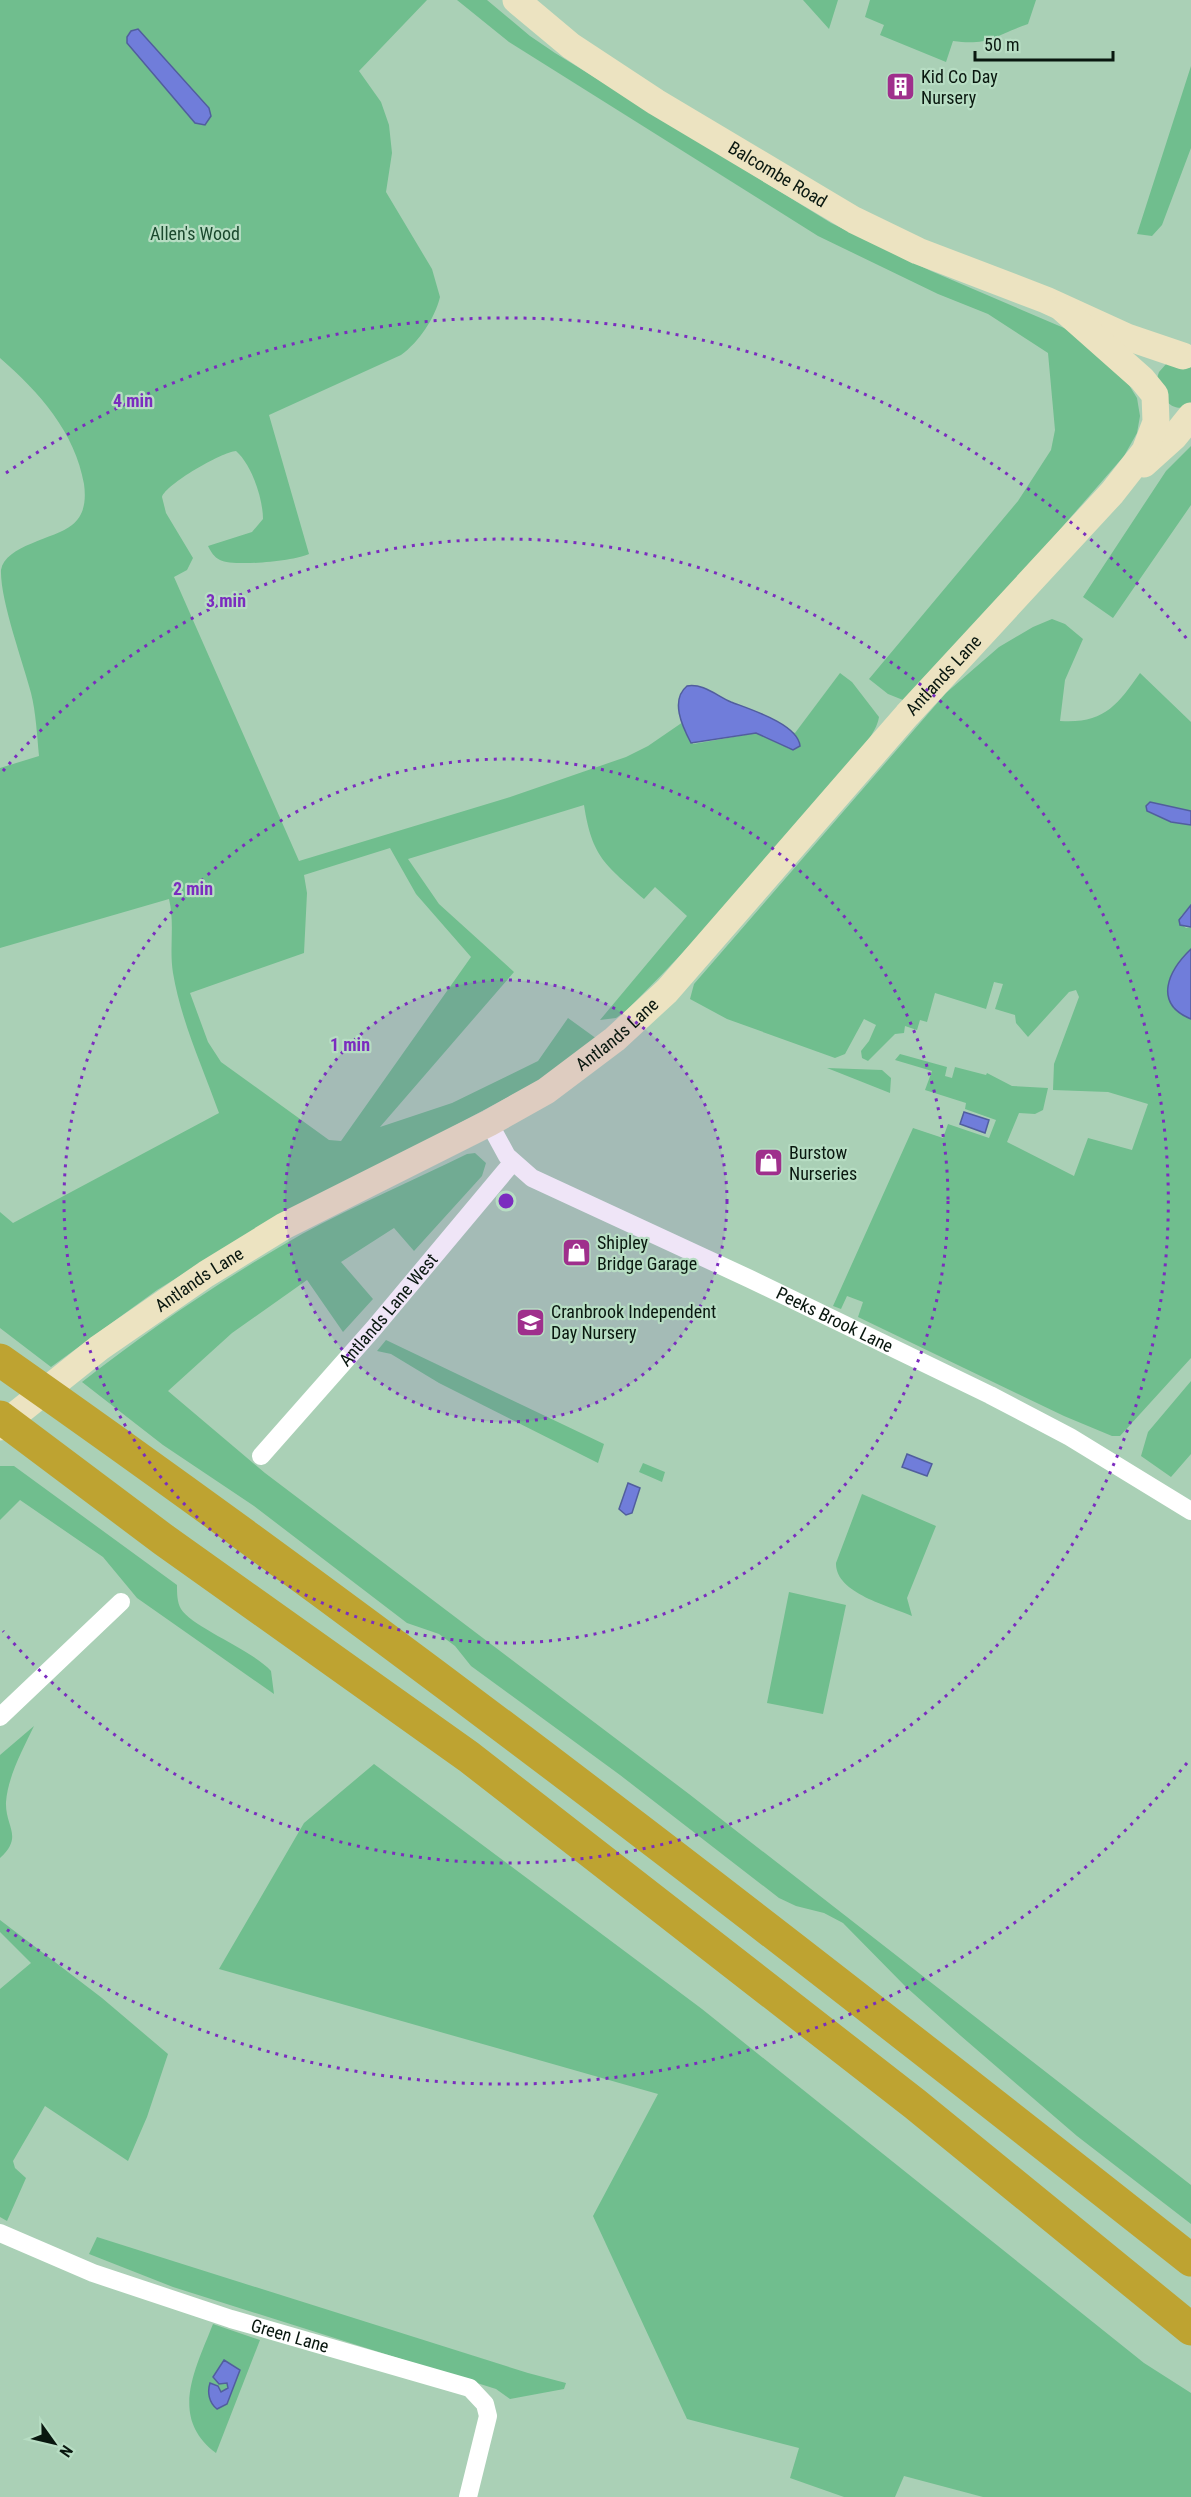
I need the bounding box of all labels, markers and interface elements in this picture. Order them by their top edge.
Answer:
scale bar [975,24,1113,62]
text: 50 m [984,34,1019,55]
place label: Kid Co Day Nursery [921,66,998,108]
building icon: Kid Co Day Nursery [884,71,916,103]
street label: Balcombe Road [725,137,831,211]
park label: Allen's Wood [150,223,240,244]
text: 4 min [113,390,153,411]
text: 3 min [206,590,246,611]
street label: Antlands Lane [901,631,985,719]
text: 2 min [173,878,213,899]
street label: Antlands Lane [571,993,662,1075]
text: 1 min [330,1034,370,1055]
place label: Burstow Nurseries [789,1142,857,1184]
shop icon: Burstow Nurseries [752,1147,784,1179]
centre of rings [496,1191,516,1211]
place label: Shipley Bridge Garage [597,1232,697,1274]
shop icon: Shipley Bridge Garage [560,1237,592,1269]
street label: Antlands Lane [151,1243,247,1316]
street label: Antlands Lane West [334,1249,442,1370]
street label: Peeks Brook Lane [773,1282,896,1356]
place label: Cranbrook Independent Day Nursery [551,1301,716,1343]
school or university icon: Cranbrook Independent Day Nursery [514,1306,546,1338]
street label: Green Lane [249,2314,331,2357]
north arrow [24,2413,84,2473]
text: N [55,2442,77,2460]

